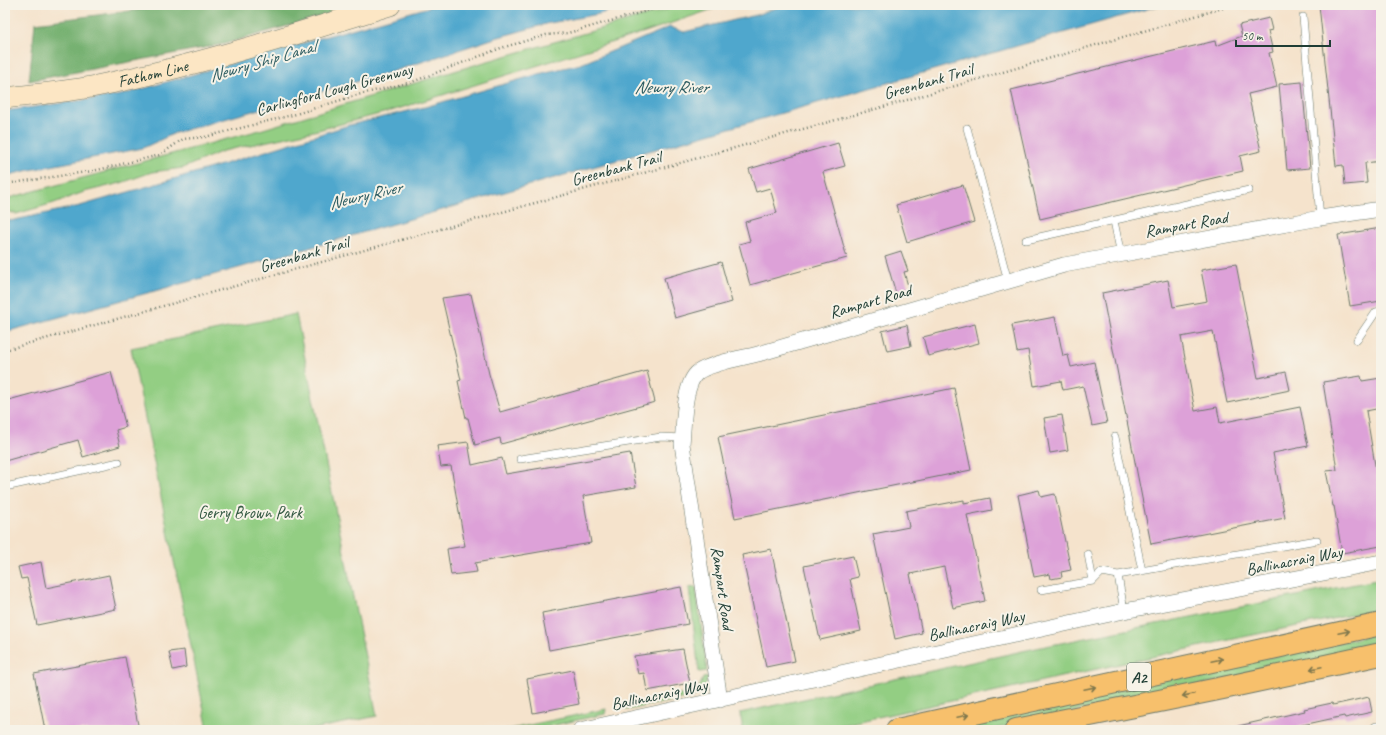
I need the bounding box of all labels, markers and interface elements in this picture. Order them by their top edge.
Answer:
scale bar [1236,22,1330,48]
text: 50 m [1242,28,1264,44]
water label: Newry Ship Canal [207,34,323,87]
street label: Fathom Line [116,55,192,92]
street label: Carlingford Lough Greenway [254,58,416,120]
street label: Greenbank Trail [881,58,978,104]
water label: Newry River [634,76,710,98]
street label: Greenbank Trail [569,146,666,191]
water label: Newry River [327,175,406,214]
street label: Rampart Road [1143,206,1233,242]
street label: Greenbank Trail [257,231,354,277]
street label: Rampart Road [827,279,917,323]
park label: Gerry Brown Park [198,502,304,523]
street label: Ballinacraig Way [1244,541,1345,580]
street label: Rampart Road [706,545,739,634]
street label: Ballinacraig Way [926,605,1027,646]
one-way arrow [1337,628,1350,636]
one-way arrow [1210,656,1223,664]
road number: A2 [1127,663,1151,691]
one-way arrow [1309,664,1322,672]
street label: Ballinacraig Way [609,674,710,715]
one-way arrow [1083,683,1096,691]
one-way arrow [1182,691,1195,699]
one-way arrow [956,711,969,719]

